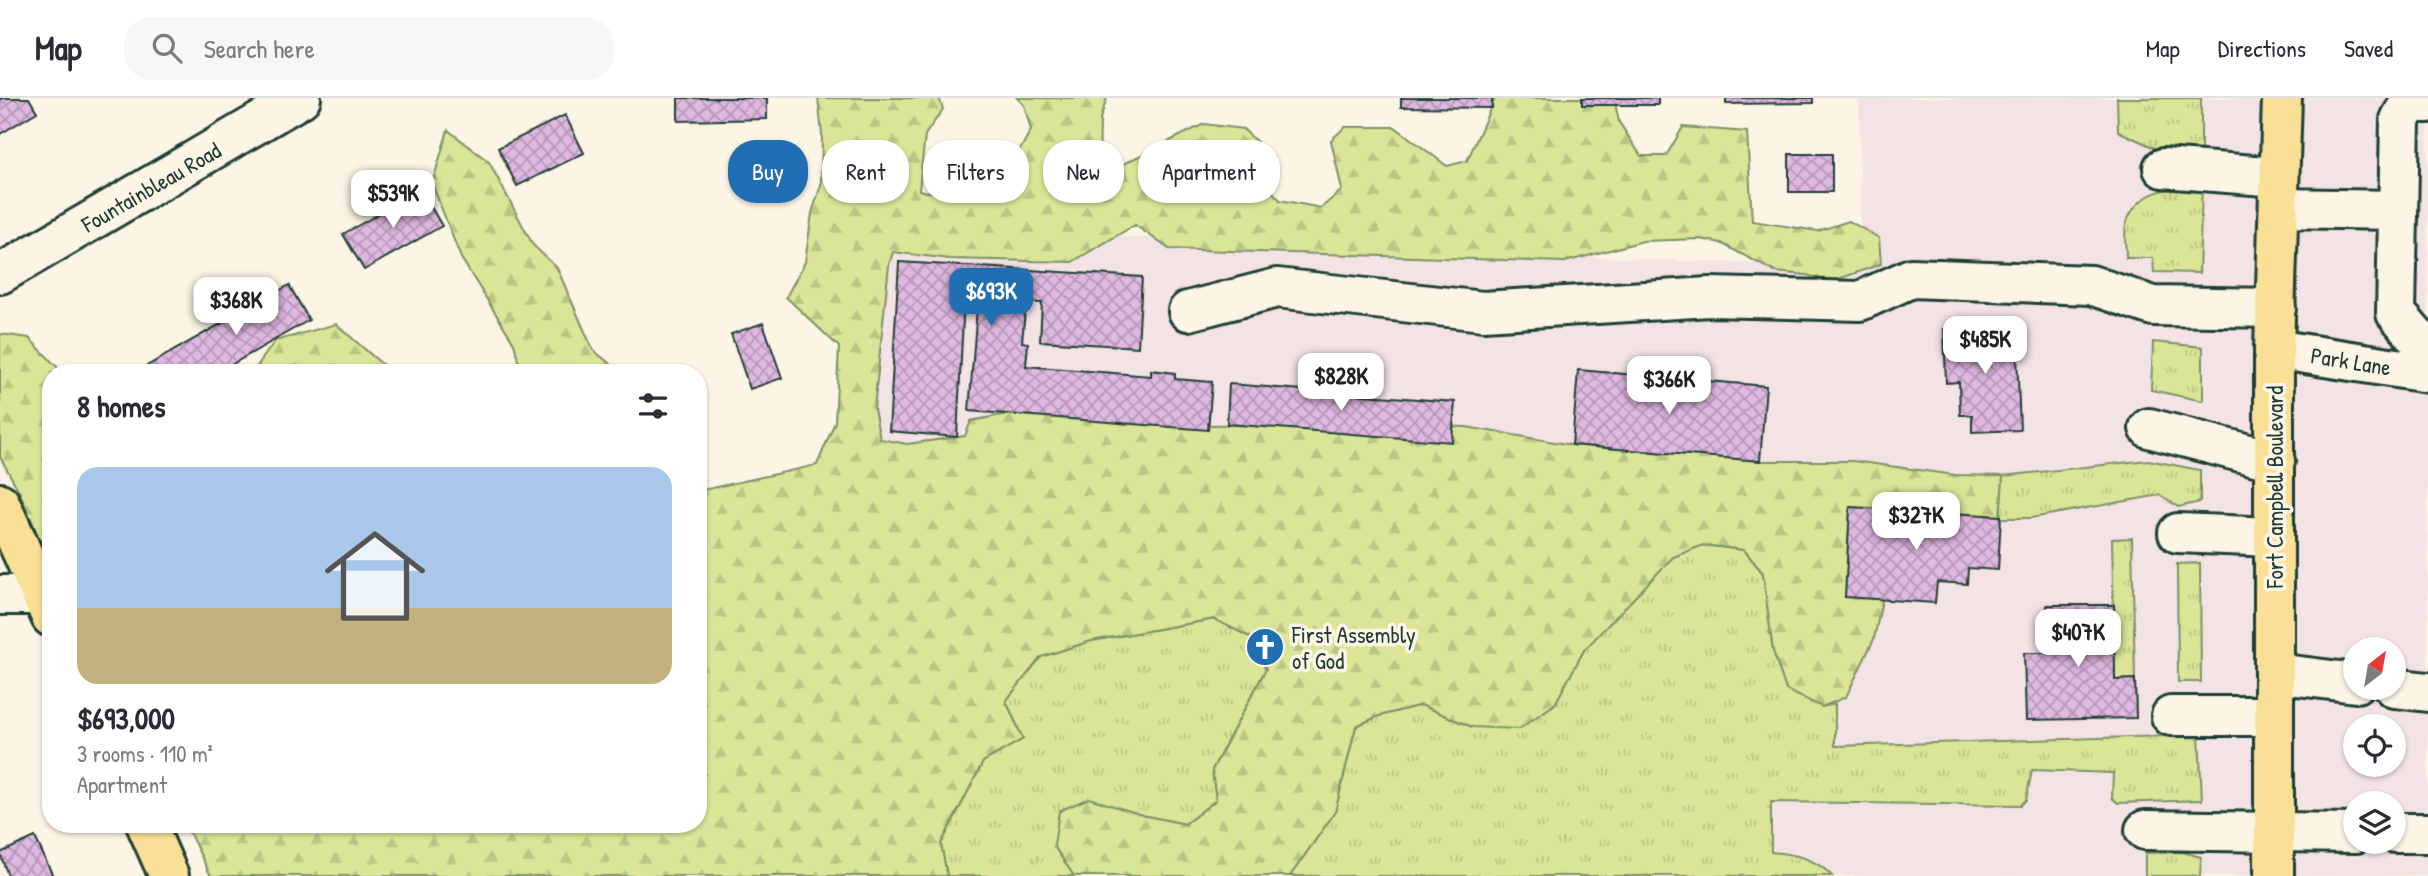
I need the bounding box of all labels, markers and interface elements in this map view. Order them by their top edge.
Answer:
search box [124,17,614,80]
text: Map [35,26,82,70]
icon: search [148,29,186,67]
text: Search here [204,31,315,66]
text: Map [2146,32,2180,64]
text: Directions [2218,32,2306,64]
text: Saved [2344,32,2393,64]
street label: Fountainbleau Road [75,135,226,240]
chip: Buy [728,140,808,203]
chip: Rent [822,140,909,203]
chip: Filters [923,140,1029,203]
chip: New [1043,140,1124,203]
chip: Apartment [1138,140,1280,203]
pin: $539K [344,170,442,230]
text: $539K [367,177,419,208]
pin: $693K [942,268,1040,328]
text: $693K [965,275,1017,306]
pin: $368K [187,278,285,337]
text: $368K [209,284,263,315]
pin: $485K [1936,316,2034,376]
text: $485K [1959,323,2011,354]
street label: Park Lane [2309,339,2393,383]
pin: $828K [1292,354,1390,413]
pin: $366K [1620,356,1718,416]
text: $828K [1314,360,1368,391]
text: $366K [1643,363,1695,394]
text: 8 homes [77,386,165,426]
street label: Fort Campbell Boulevard [2259,386,2290,589]
icon: filters [634,387,672,425]
pin: $327K [1867,492,1965,552]
text: $327K [1888,499,1944,530]
icon: home [312,513,438,639]
pin: $407K [2029,610,2127,669]
text: $407K [2051,616,2105,647]
place label: First Assembly of God [1291,619,1416,676]
church icon: First Assembly of God [1244,626,1286,668]
north arrow [2343,637,2406,700]
map controls [2343,637,2406,854]
text: $693,000 [77,698,175,738]
button: locate [2343,714,2406,777]
text: 3 rooms · 110 m² [77,738,213,769]
text: Apartment [77,769,167,800]
button: layers [2343,791,2406,854]

